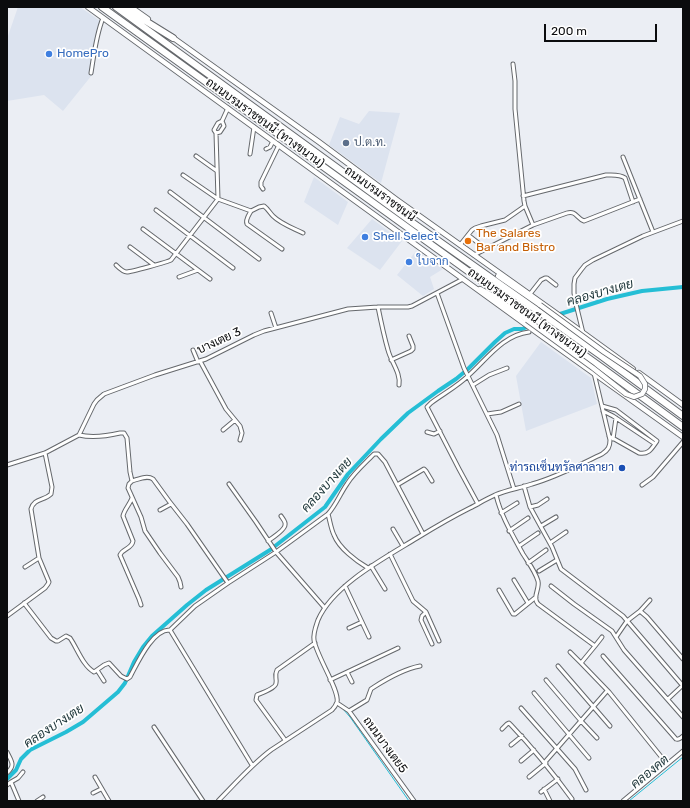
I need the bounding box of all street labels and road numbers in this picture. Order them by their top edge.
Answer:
street label: ถนนบรมราชชนนี (ทางขนาน) [203,75,327,171]
street label: ถนนบรมราชชนนี [342,163,418,225]
street label: ถนนบรมราชชนนี (ทางขนาน) [465,265,589,361]
street label: บางเตย 3 [195,325,243,357]
street label: ถนนบางเตย5 [360,714,410,776]

